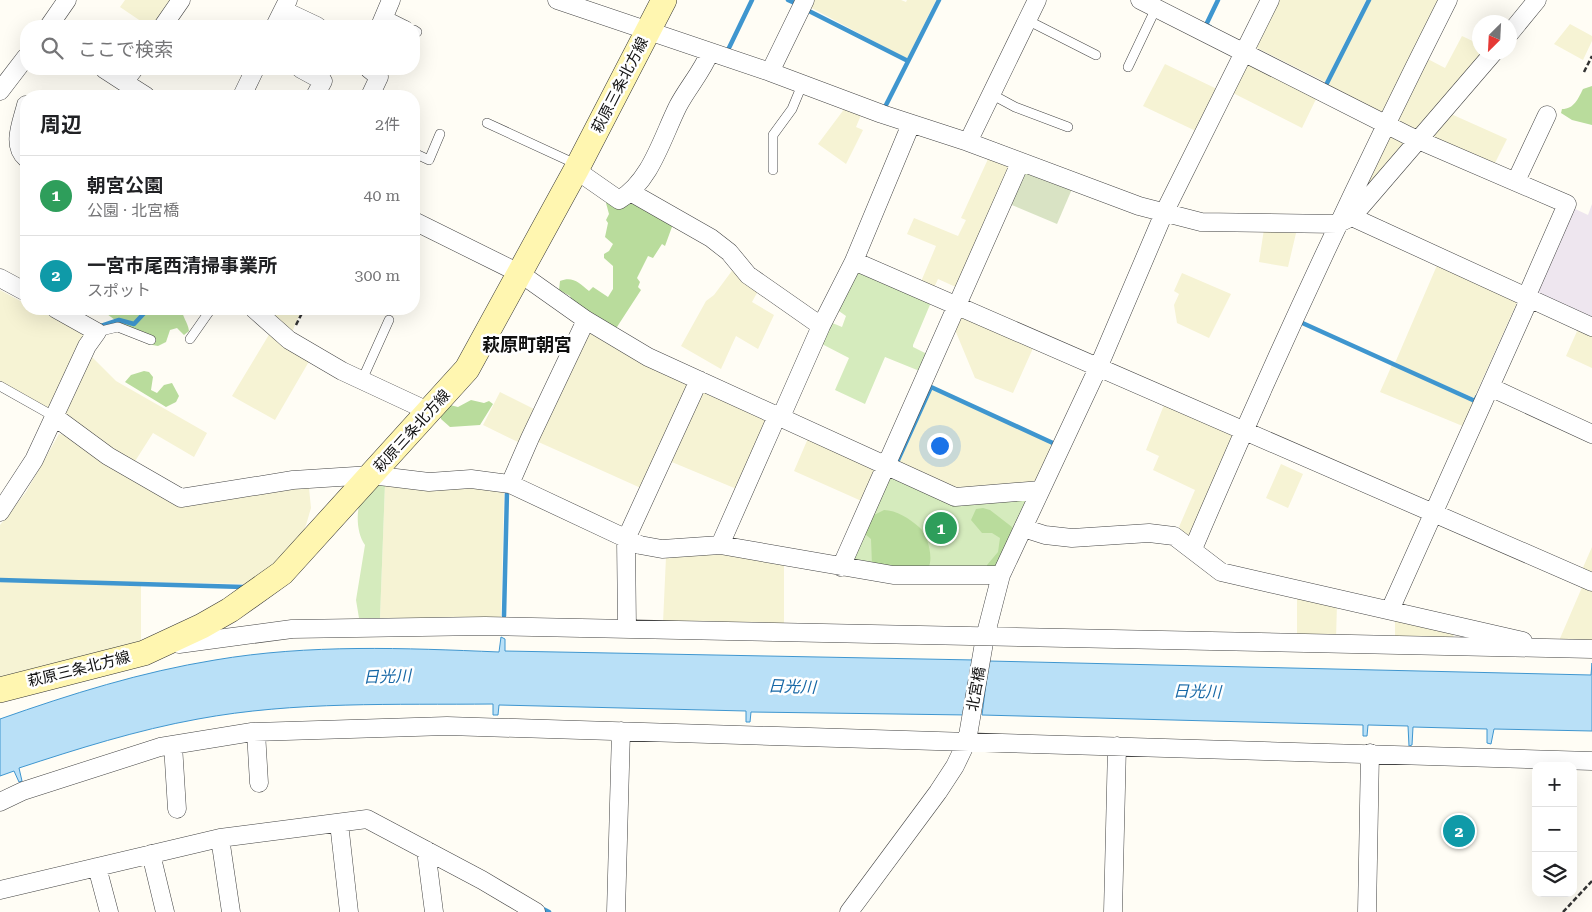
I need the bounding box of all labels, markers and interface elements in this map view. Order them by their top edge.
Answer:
north arrow [1472,15,1517,60]
search box [20,20,420,75]
icon: search [38,34,66,62]
street label: 萩原三条北方線 [588,34,652,136]
text: ここで検索 [78,38,173,61]
text: 周辺 [40,113,82,137]
text: 2件 [375,115,400,134]
text: 朝宮公園 [87,174,163,197]
text: 1 [52,186,60,205]
text: 40 m [363,186,400,205]
text: 公園 · 北宮橋 [87,201,179,220]
text: 一宮市尾西清掃事業所 [87,254,277,277]
text: 2 [52,266,60,285]
text: 300 m [354,266,400,285]
text: スポット [87,281,151,300]
district label: 萩原町朝宮 [482,334,572,355]
street label: 萩原三条北方線 [370,386,454,476]
your location [927,433,953,459]
pin: 1 [925,509,957,547]
street label: 萩原三条北方線 [26,648,132,690]
street label: 北宮橋 [963,665,989,713]
water label: 日光川 [363,666,413,687]
water label: 日光川 [768,676,818,697]
water label: 日光川 [1173,682,1223,701]
map controls [1532,762,1577,897]
button: + [1532,762,1577,807]
button: − [1532,807,1577,852]
pin: 2 [1443,812,1475,850]
button: layers [1532,852,1577,897]

